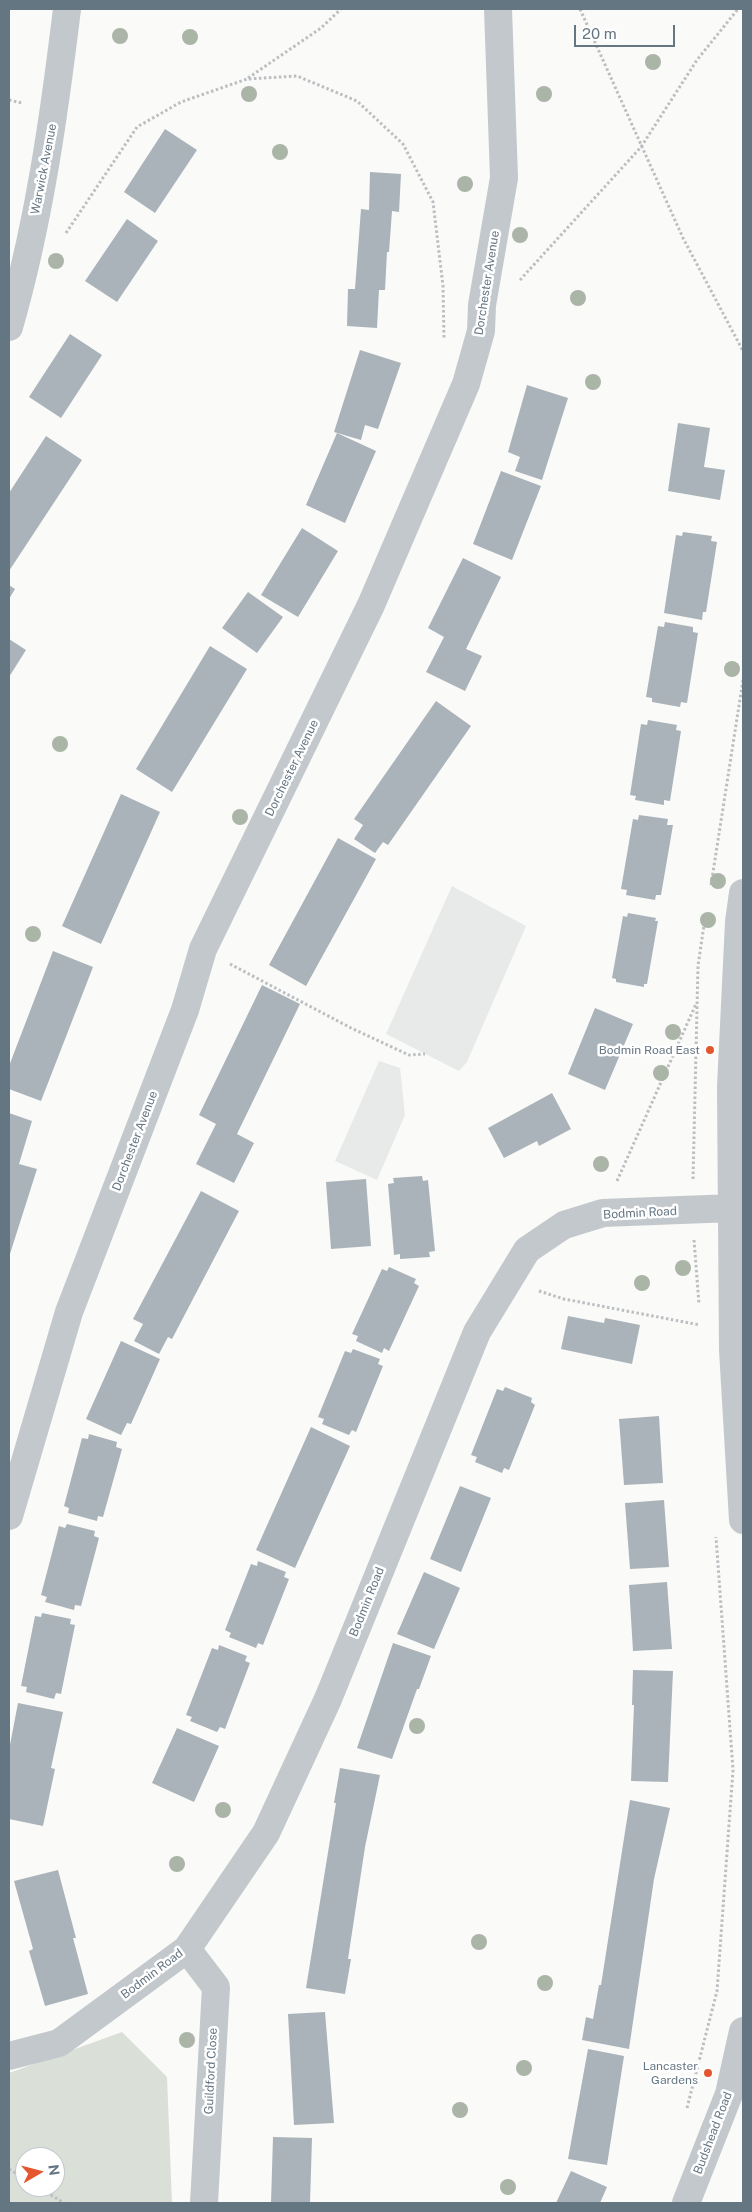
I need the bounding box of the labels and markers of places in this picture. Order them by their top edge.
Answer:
place label: Bodmin Road East [599,1043,700,1057]
marker: Bodmin Road East [704,1044,716,1056]
place label: Lancaster Gardens [643,2059,698,2087]
marker: Lancaster Gardens [702,2067,714,2079]

